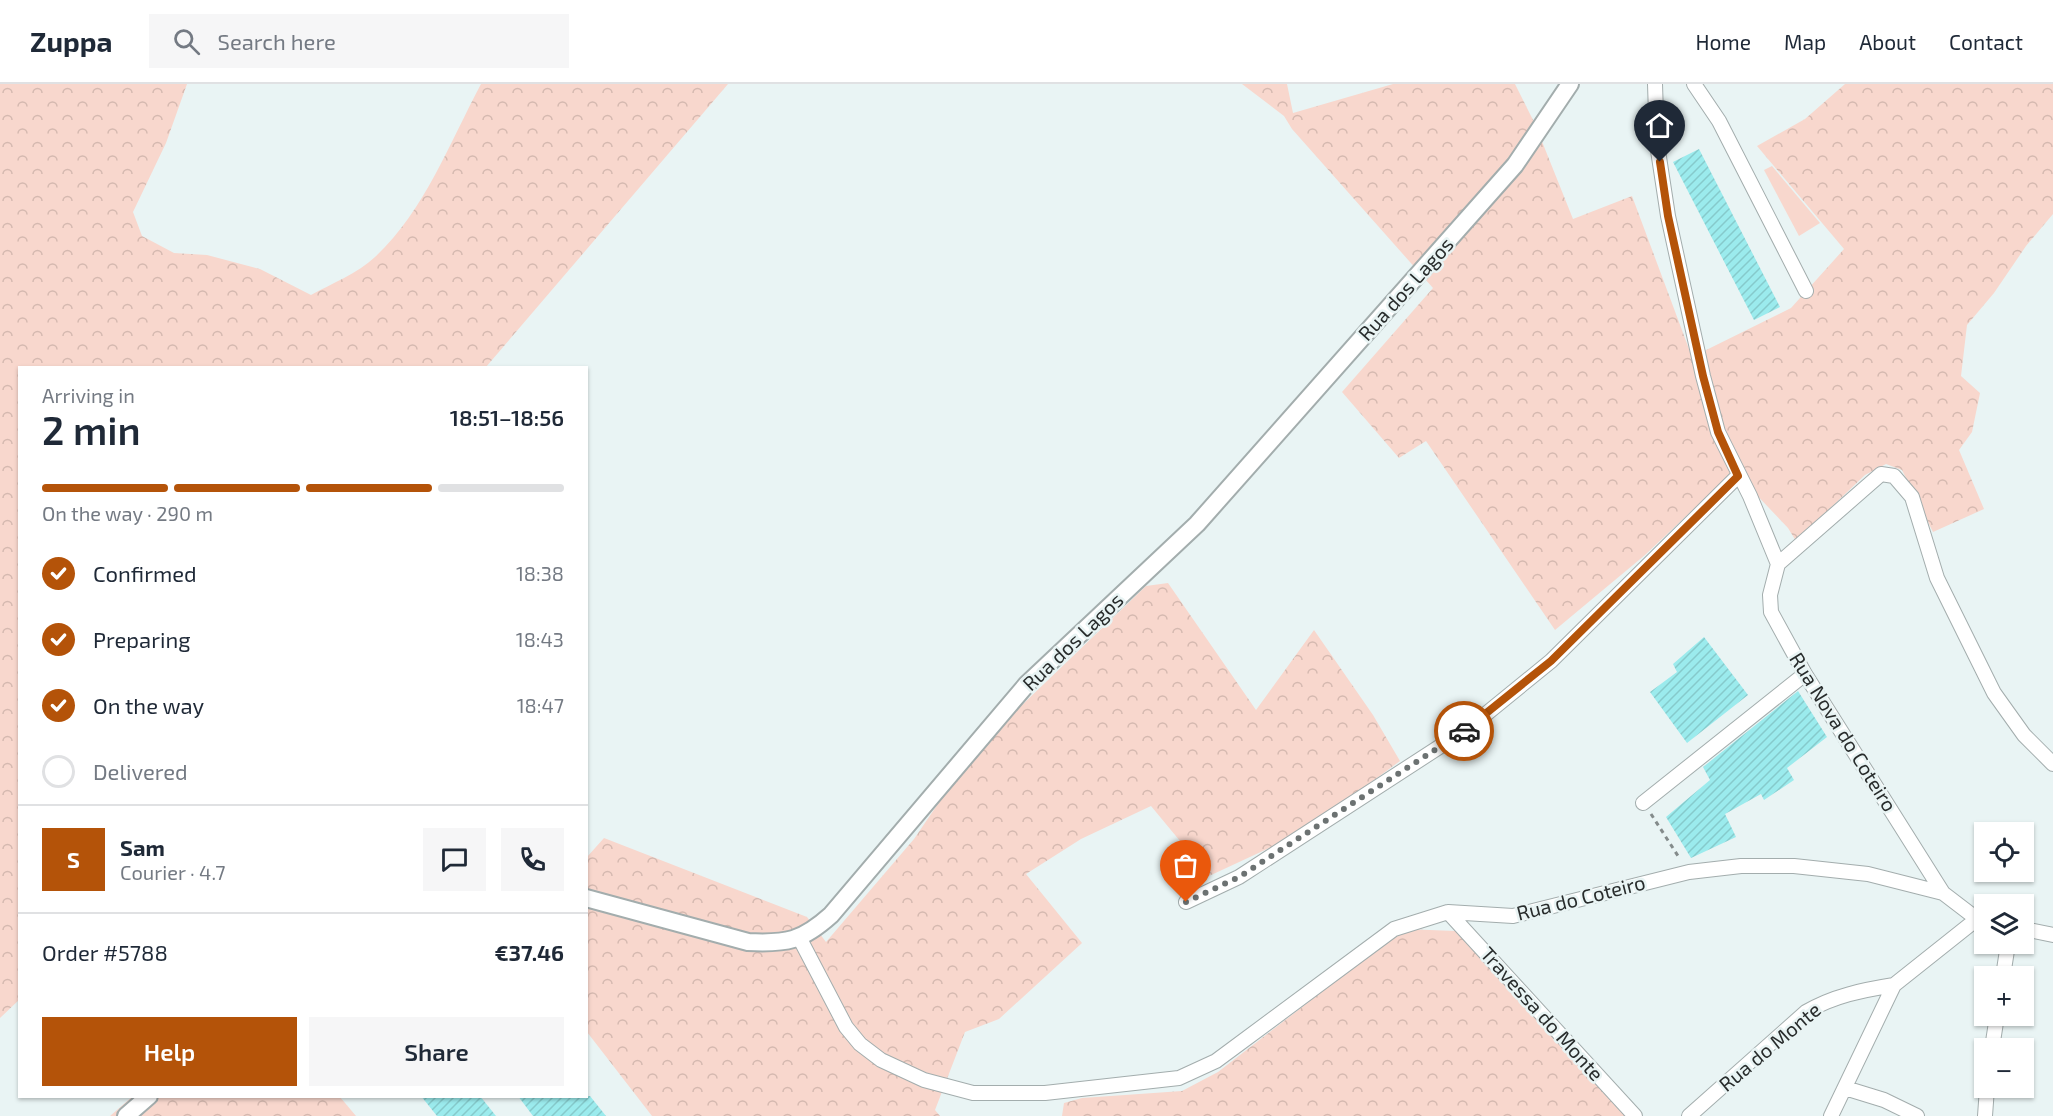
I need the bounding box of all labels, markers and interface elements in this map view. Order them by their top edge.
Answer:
search box [149,14,569,68]
text: Zuppa [30,24,113,58]
icon: search [170,25,203,58]
text: Search here [218,28,336,54]
text: Home [1695,29,1751,54]
text: Map [1784,29,1826,54]
text: About [1859,29,1916,54]
text: Contact [1949,29,2023,54]
pin [1634,100,1685,162]
icon: home [1643,109,1676,142]
street label: Rua dos Lagos [1353,232,1458,345]
text: Arriving in [42,383,135,407]
text: 18:51–18:56 [450,404,564,430]
text: 2 min [42,406,141,453]
text: On the way · 290 m [42,501,213,525]
icon: check [42,557,75,590]
text: Confirmed [93,560,197,586]
text: 18:38 [516,561,564,585]
street label: Rua dos Lagos [1017,587,1128,695]
icon: check [42,623,75,656]
text: Preparing [93,626,191,652]
text: 18:43 [516,627,564,651]
street label: Rua Nova do Coteiro [1785,648,1902,815]
icon: check [42,689,75,722]
text: On the way [93,692,204,718]
text: 18:47 [517,693,564,717]
courier [1434,701,1494,761]
icon: car [1448,715,1481,748]
text: Delivered [93,758,188,784]
map controls [1974,822,2034,1098]
button: locate [1974,822,2034,882]
button: chat [423,828,486,891]
button: phone [501,828,564,891]
text: Sam [120,834,165,860]
pin [1160,840,1211,902]
text: S [67,846,80,872]
icon: bag [1169,849,1202,882]
text: Courier · 4.7 [120,860,226,884]
street label: Rua do Coteiro [1514,869,1648,925]
button: layers [1974,894,2034,954]
text: Order #5788 [42,939,168,965]
text: €37.46 [494,939,564,965]
street label: Travessa do Monte [1476,941,1609,1085]
button: + [1974,966,2034,1026]
street label: Rua do Monte [1714,997,1825,1096]
button: Help [42,1017,297,1086]
button: Share [309,1017,564,1086]
button: − [1974,1038,2034,1098]

